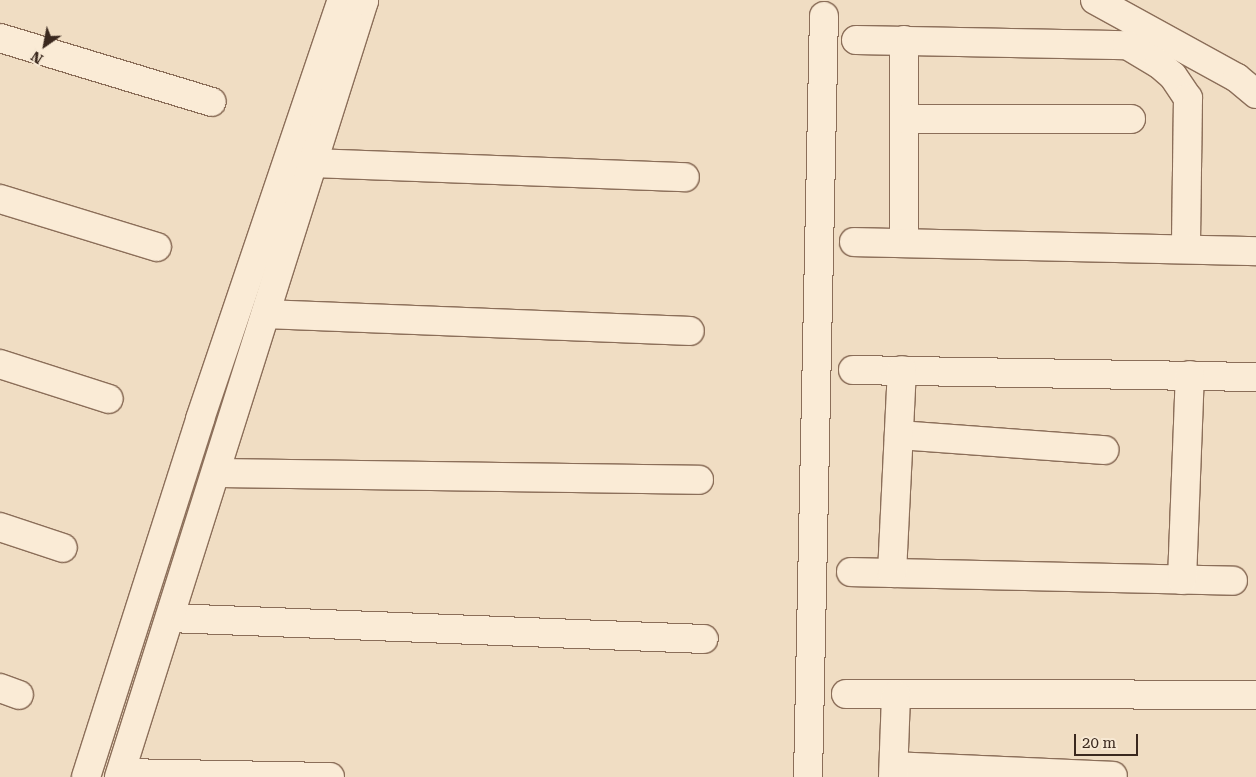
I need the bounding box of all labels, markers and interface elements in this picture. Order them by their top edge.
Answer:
north arrow [20,20,70,70]
text: N [28,48,46,67]
scale bar [1076,724,1140,756]
text: 20 m [1082,734,1116,752]

